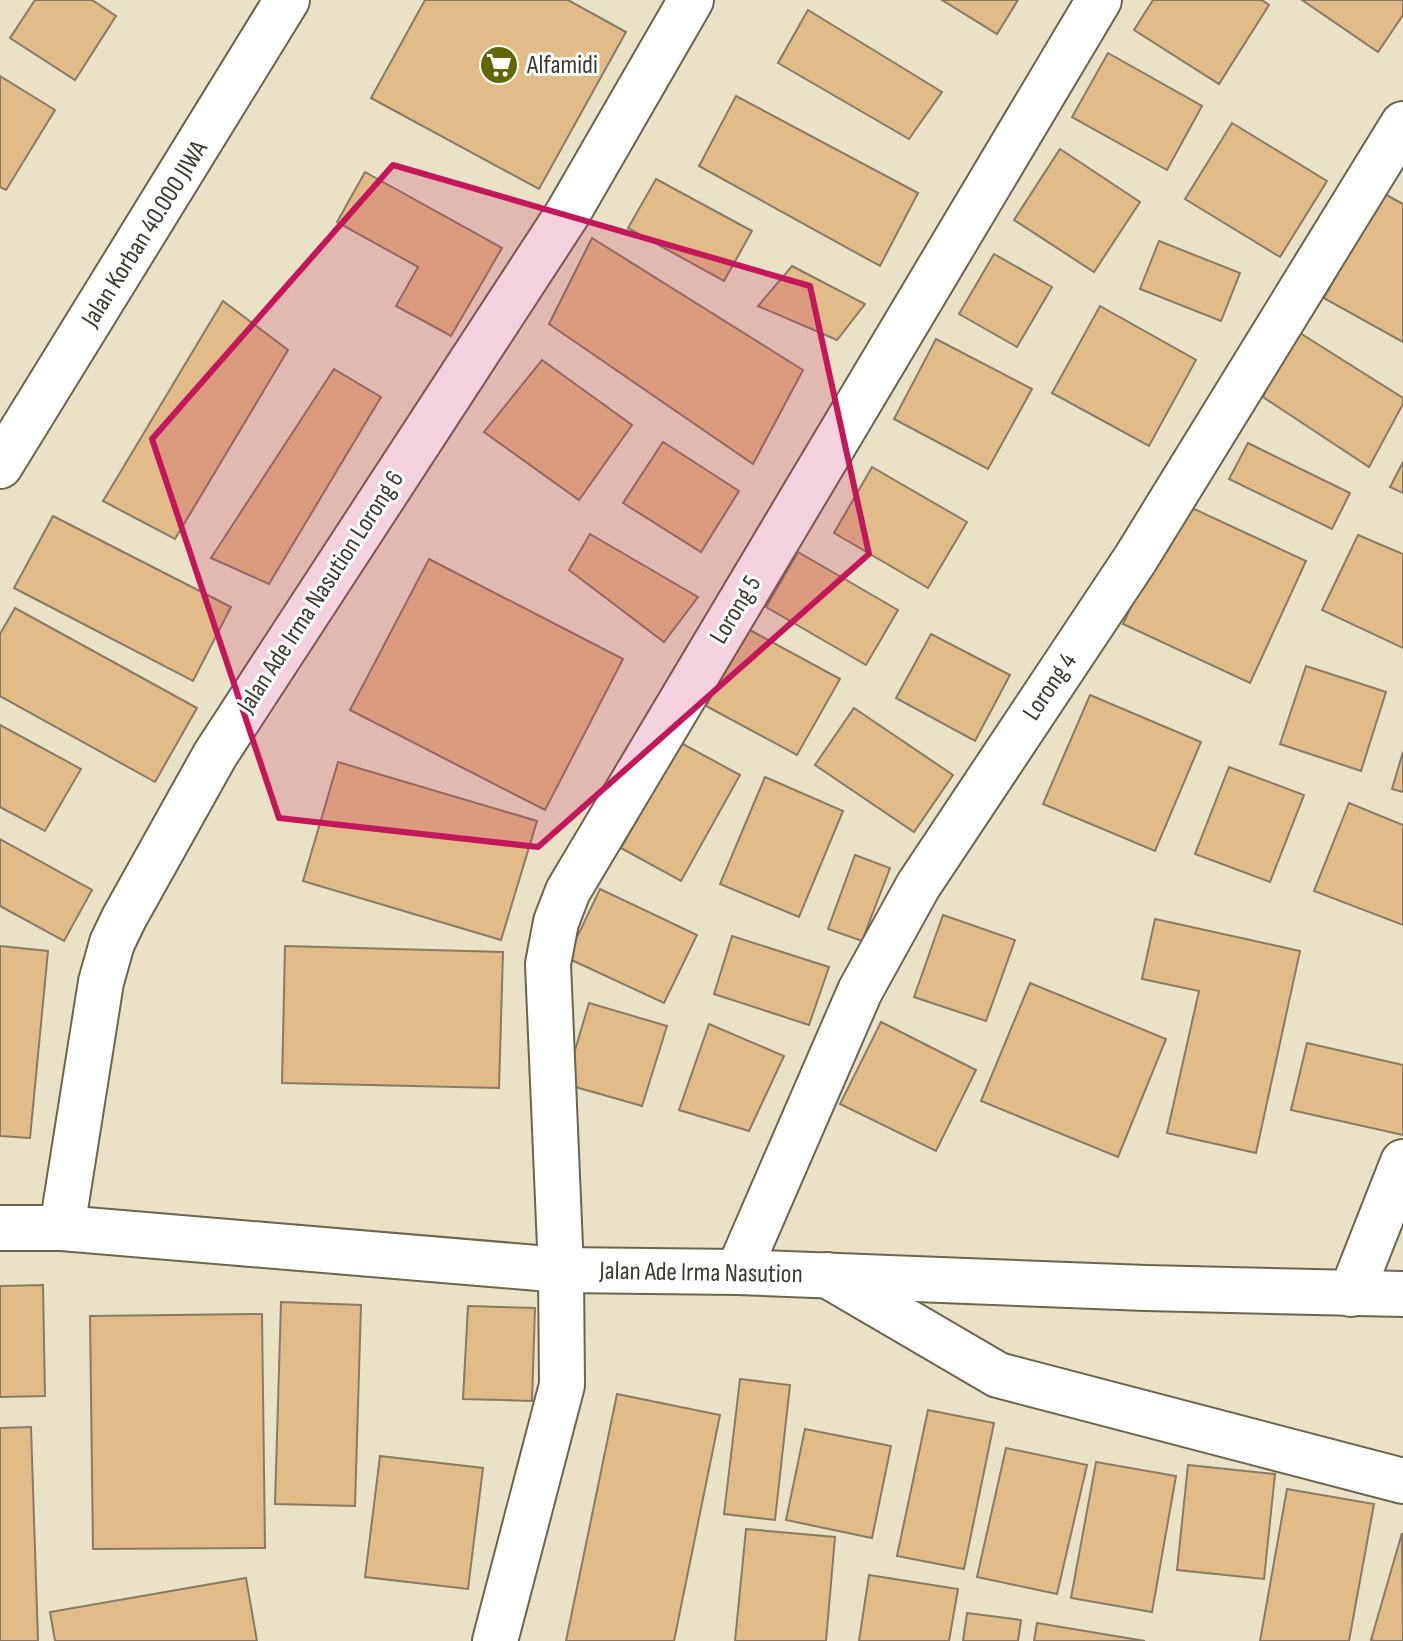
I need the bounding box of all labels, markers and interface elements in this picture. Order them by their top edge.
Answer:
supermarket icon: Alfamidi [478,44,520,86]
place label: Alfamidi [526,50,598,81]
street label: Jalan Korban 40.000 JIWA [75,134,215,334]
street label: Jalan Ade Irma Nasution Lorong 6 [231,465,411,720]
street label: Lorong 5 [704,570,768,650]
street label: Lorong 4 [1016,647,1084,727]
street label: Jalan Ade Irma Nasution [598,1256,803,1290]

